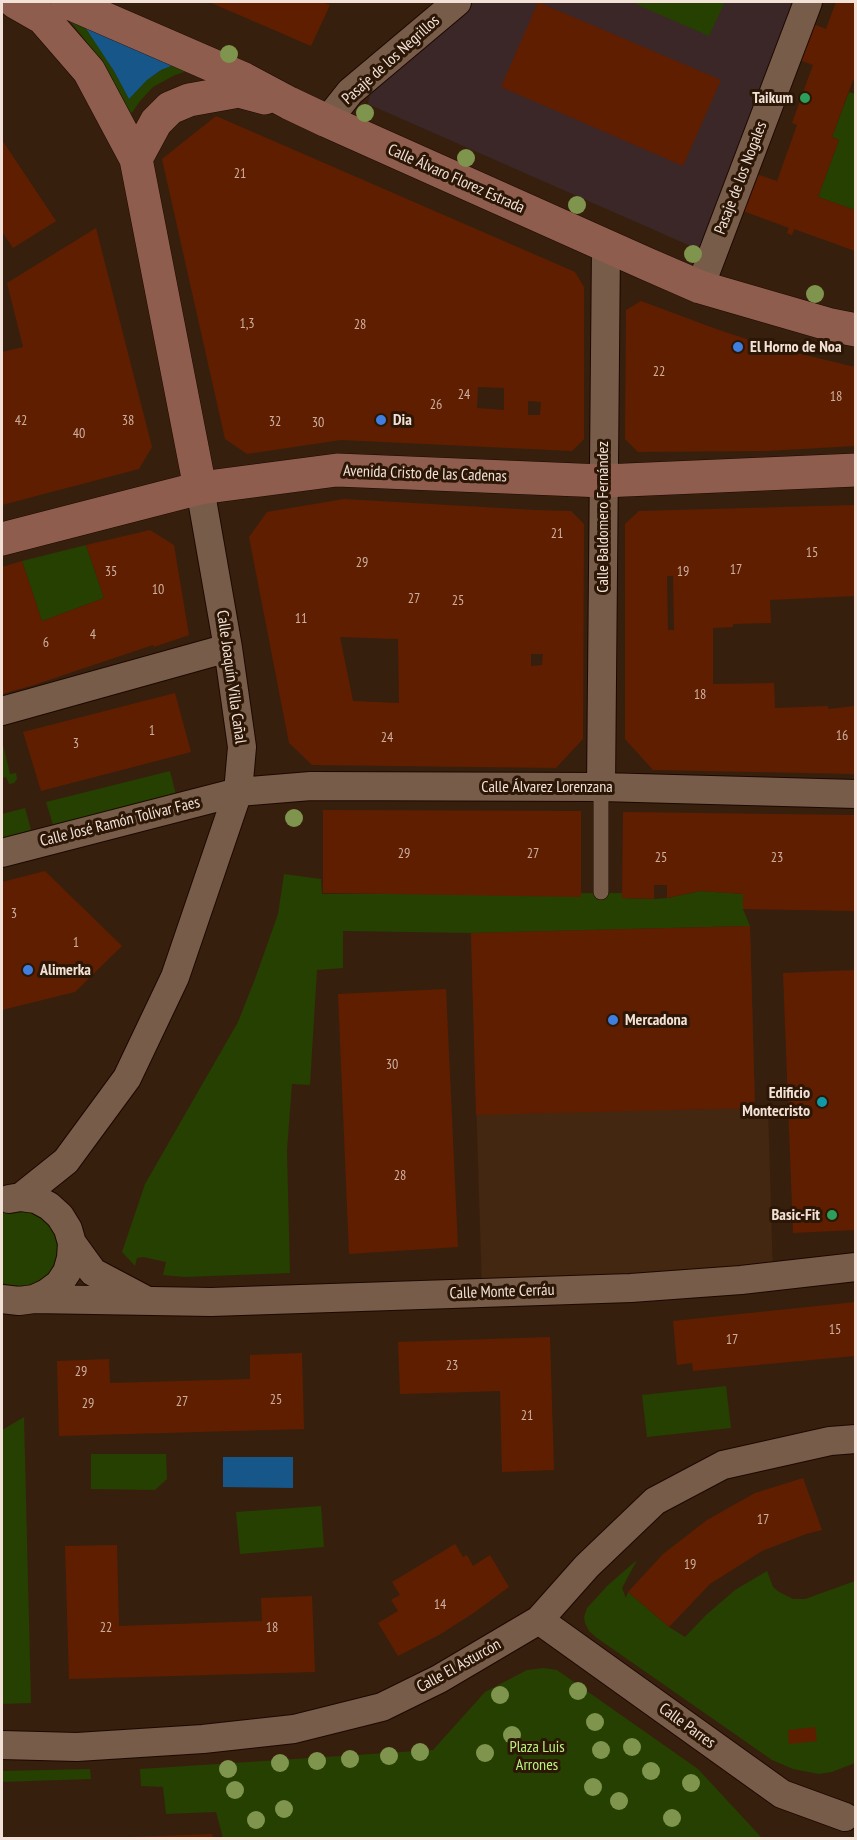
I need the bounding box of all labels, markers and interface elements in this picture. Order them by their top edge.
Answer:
street label: Pasaje de los Negrillos [338,11,444,109]
place label: Taikum [752,88,793,108]
marker: Taikum [798,91,812,105]
street label: Pasaje de los Nogales [711,119,771,237]
street label: Calle Álvaro Florez Estrada [385,140,527,218]
house number: 21 [234,166,246,182]
house number: 1,3 [239,316,255,332]
house number: 28 [354,317,366,333]
place label: El Horno de Noa [750,337,842,357]
marker: El Horno de Noa [731,340,745,354]
house number: 22 [653,364,665,380]
house number: 24 [458,387,470,403]
house number: 18 [830,389,842,405]
house number: 26 [430,397,442,413]
place label: Dia [393,410,412,430]
house number: 42 [15,413,27,429]
house number: 38 [122,413,134,429]
marker: Dia [374,413,388,427]
house number: 32 [269,414,281,430]
house number: 30 [312,415,324,431]
house number: 40 [73,426,85,442]
street label: Calle Baldomero Fernández [593,441,613,593]
street label: Avenida Cristo de las Cadenas [343,462,507,486]
house number: 21 [551,526,563,542]
house number: 15 [806,545,818,561]
house number: 29 [356,555,368,571]
house number: 17 [730,562,742,578]
house number: 35 [105,564,117,580]
house number: 19 [677,564,689,580]
house number: 10 [152,582,164,598]
house number: 27 [408,591,420,607]
house number: 25 [452,593,464,609]
street label: Calle Joaquín Villa Cañal [212,609,250,745]
house number: 11 [295,611,307,627]
house number: 4 [90,627,96,643]
house number: 6 [43,635,49,651]
house number: 18 [694,687,706,703]
house number: 1 [149,723,155,739]
house number: 16 [836,728,848,744]
house number: 24 [381,730,393,746]
house number: 3 [73,736,79,752]
street label: Calle Álvarez Lorenzana [481,777,613,797]
street label: Calle José Ramón Tolívar Faes [38,793,202,851]
house number: 29 [398,846,410,862]
house number: 27 [527,846,539,862]
house number: 25 [655,850,667,866]
house number: 23 [771,850,783,866]
house number: 3 [11,906,17,922]
house number: 1 [73,935,79,951]
place label: Alimerka [40,960,91,980]
marker: Alimerka [21,963,35,977]
place label: Mercadona [625,1010,687,1030]
marker: Mercadona [606,1013,620,1027]
house number: 30 [386,1057,398,1073]
place label: Edificio Montecristo [742,1083,810,1121]
marker: Edificio Montecristo [815,1095,829,1109]
house number: 28 [394,1168,406,1184]
place label: Basic-Fit [771,1205,820,1225]
marker: Basic-Fit [825,1208,839,1222]
street label: Calle Monte Cerráu [449,1281,555,1303]
house number: 15 [829,1322,841,1338]
house number: 17 [726,1332,738,1348]
house number: 23 [446,1358,458,1374]
house number: 29 [75,1364,87,1380]
house number: 25 [270,1392,282,1408]
house number: 27 [176,1394,188,1410]
house number: 29 [82,1396,94,1412]
house number: 21 [521,1408,533,1424]
house number: 17 [757,1512,769,1528]
house number: 19 [684,1557,696,1573]
house number: 14 [434,1597,446,1613]
house number: 22 [100,1620,112,1636]
house number: 18 [266,1620,278,1636]
street label: Calle El Asturcón [414,1635,504,1697]
street label: Calle Parres [655,1699,719,1753]
park label: Plaza Luis Arrones [509,1737,565,1775]

